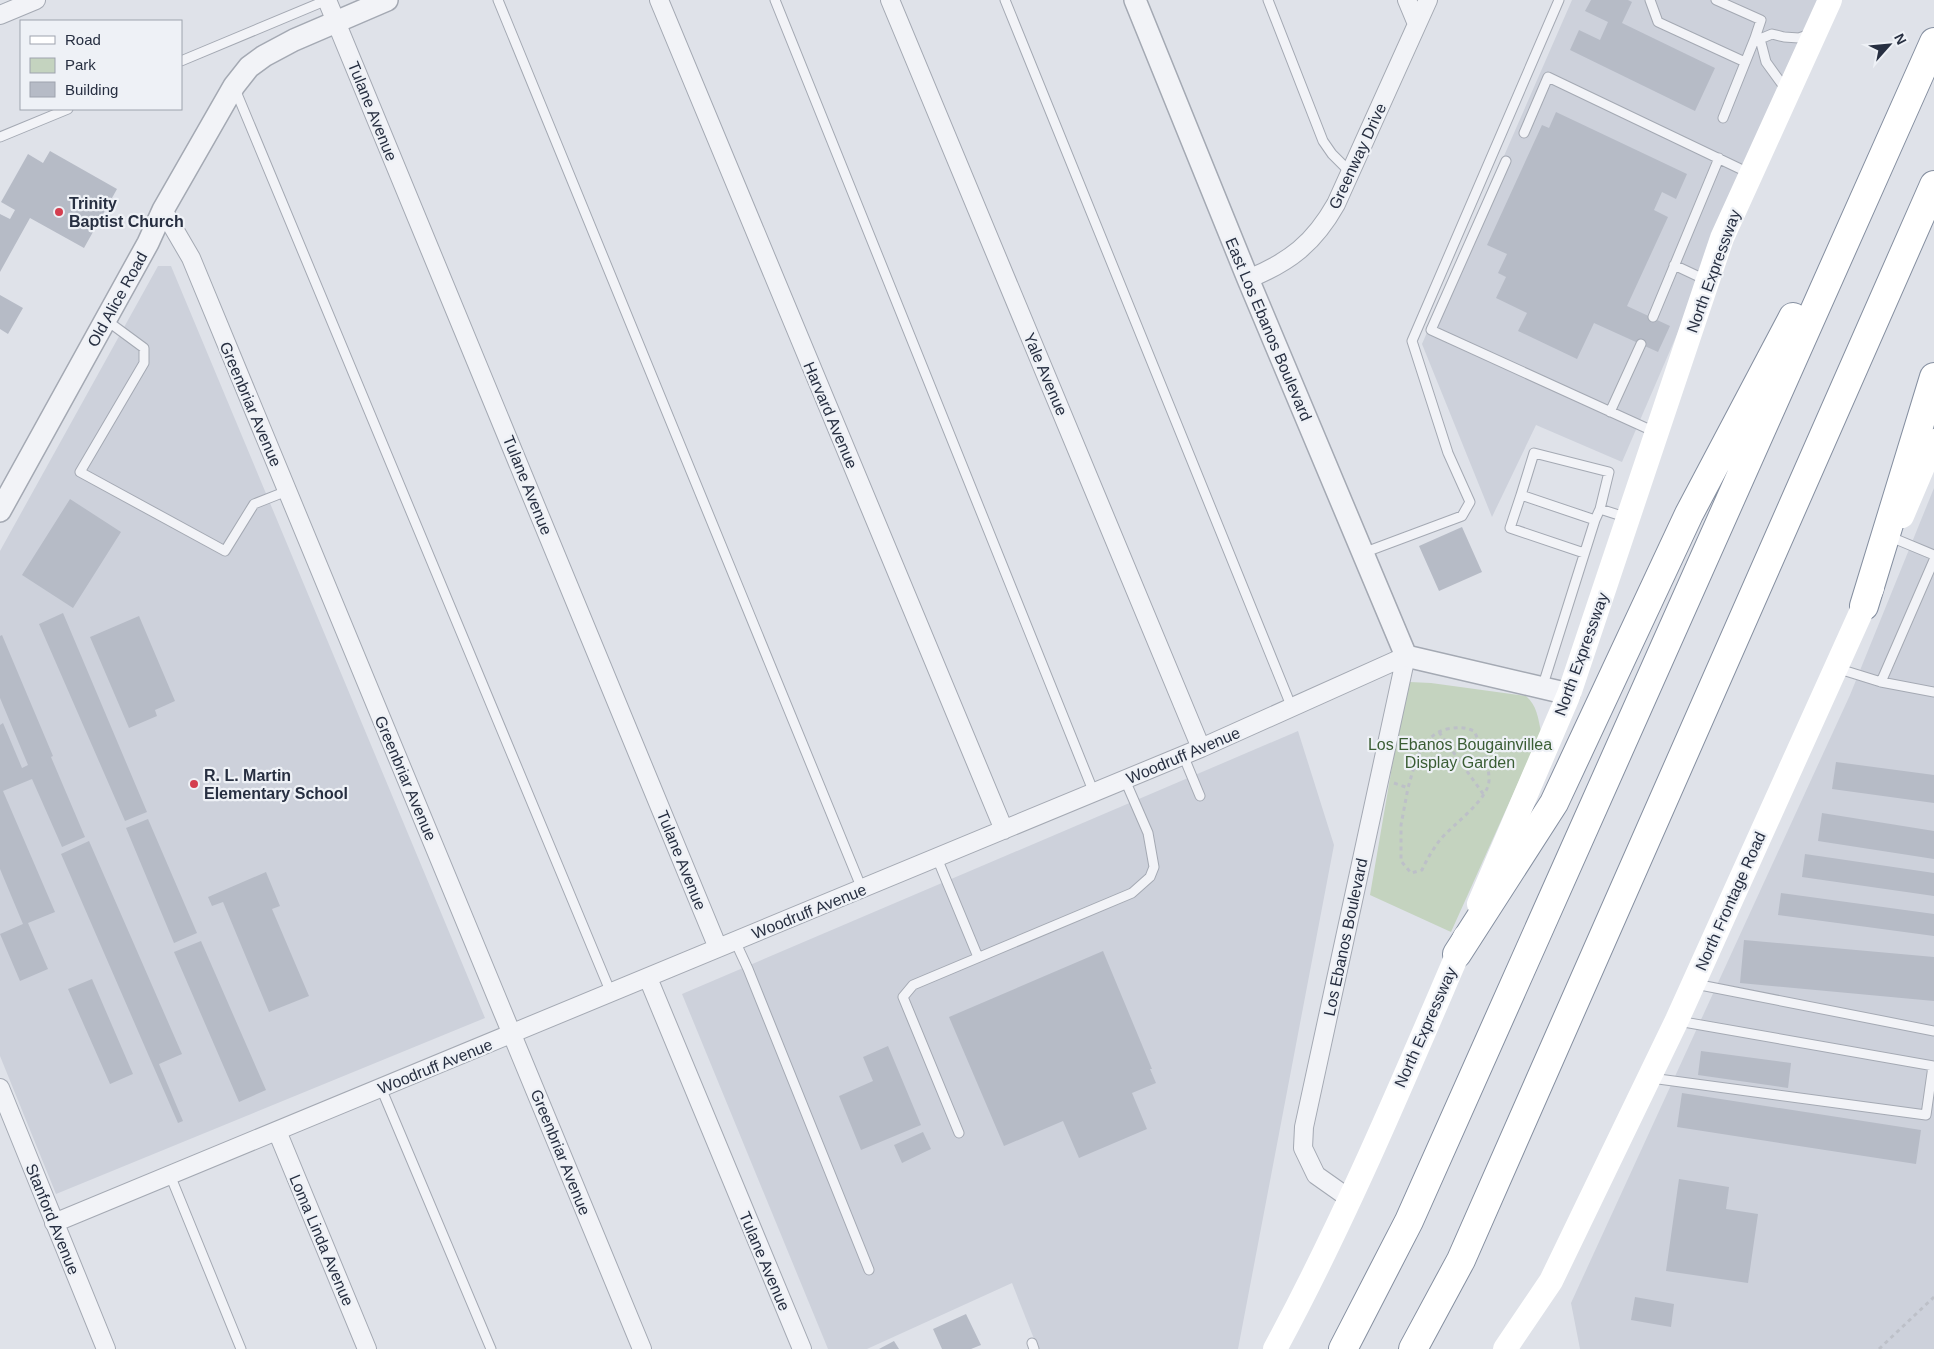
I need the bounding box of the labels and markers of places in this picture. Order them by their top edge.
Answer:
place label: Trinity Baptist Church [69,195,184,230]
marker: Trinity Baptist Church [53,206,65,218]
place label: R. L. Martin Elementary School [204,767,348,802]
marker: R. L. Martin Elementary School [188,778,200,790]

